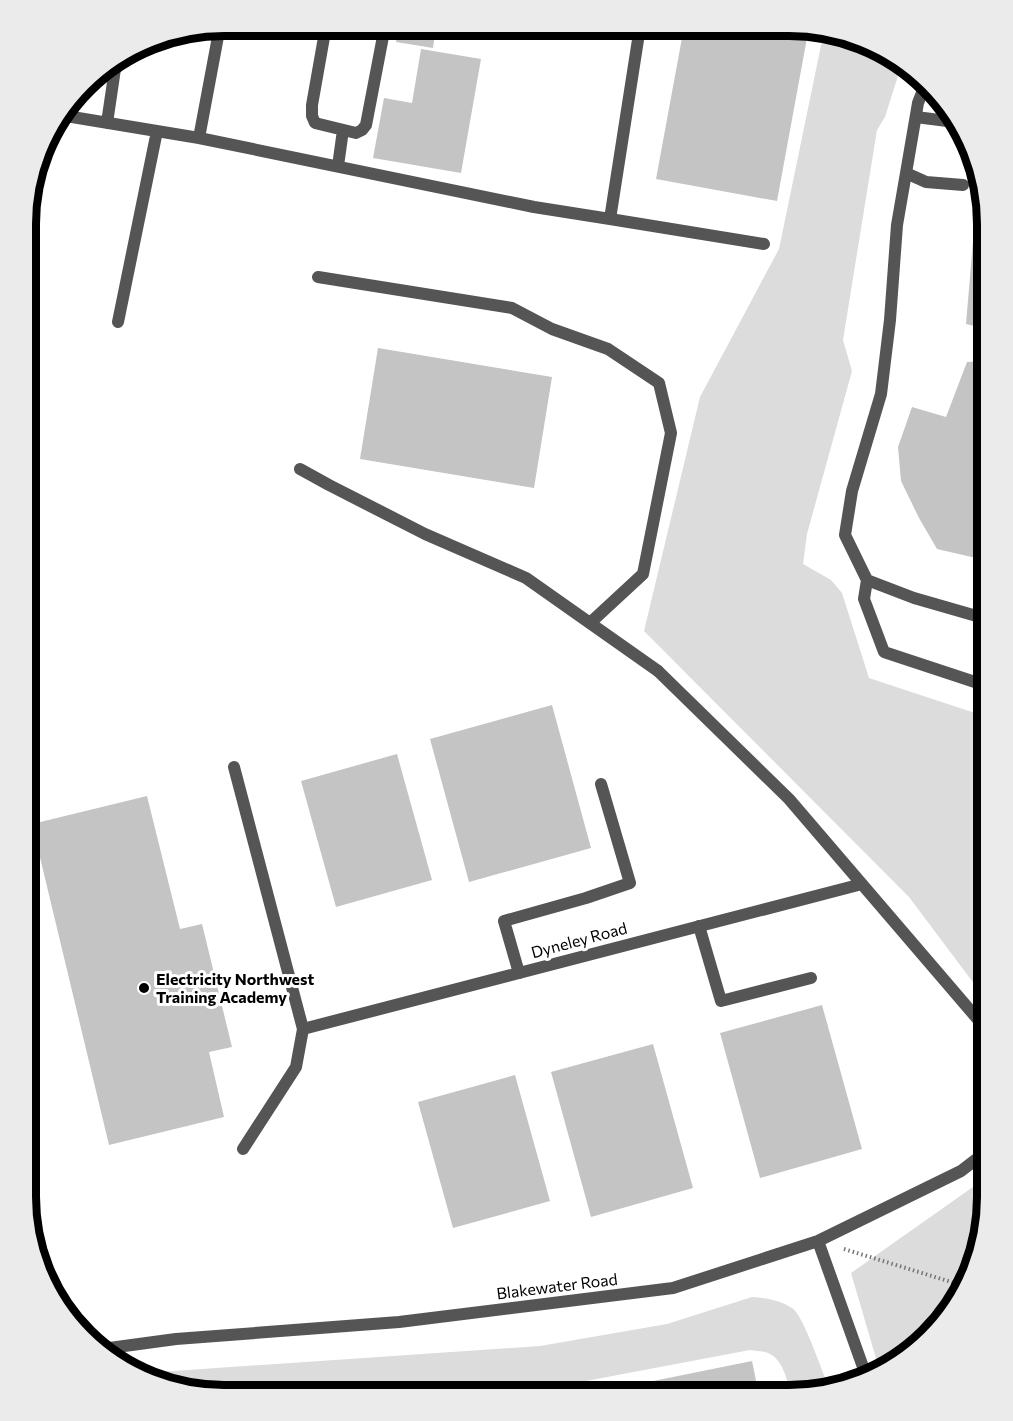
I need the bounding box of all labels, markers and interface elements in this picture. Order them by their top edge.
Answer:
street label: Dyneley Road [529,918,629,961]
place label: Electricity Northwest Training Academy [156,969,314,1006]
marker: Electricity Northwest Training Academy [137,981,151,995]
street label: Blakewater Road [495,1269,619,1302]

